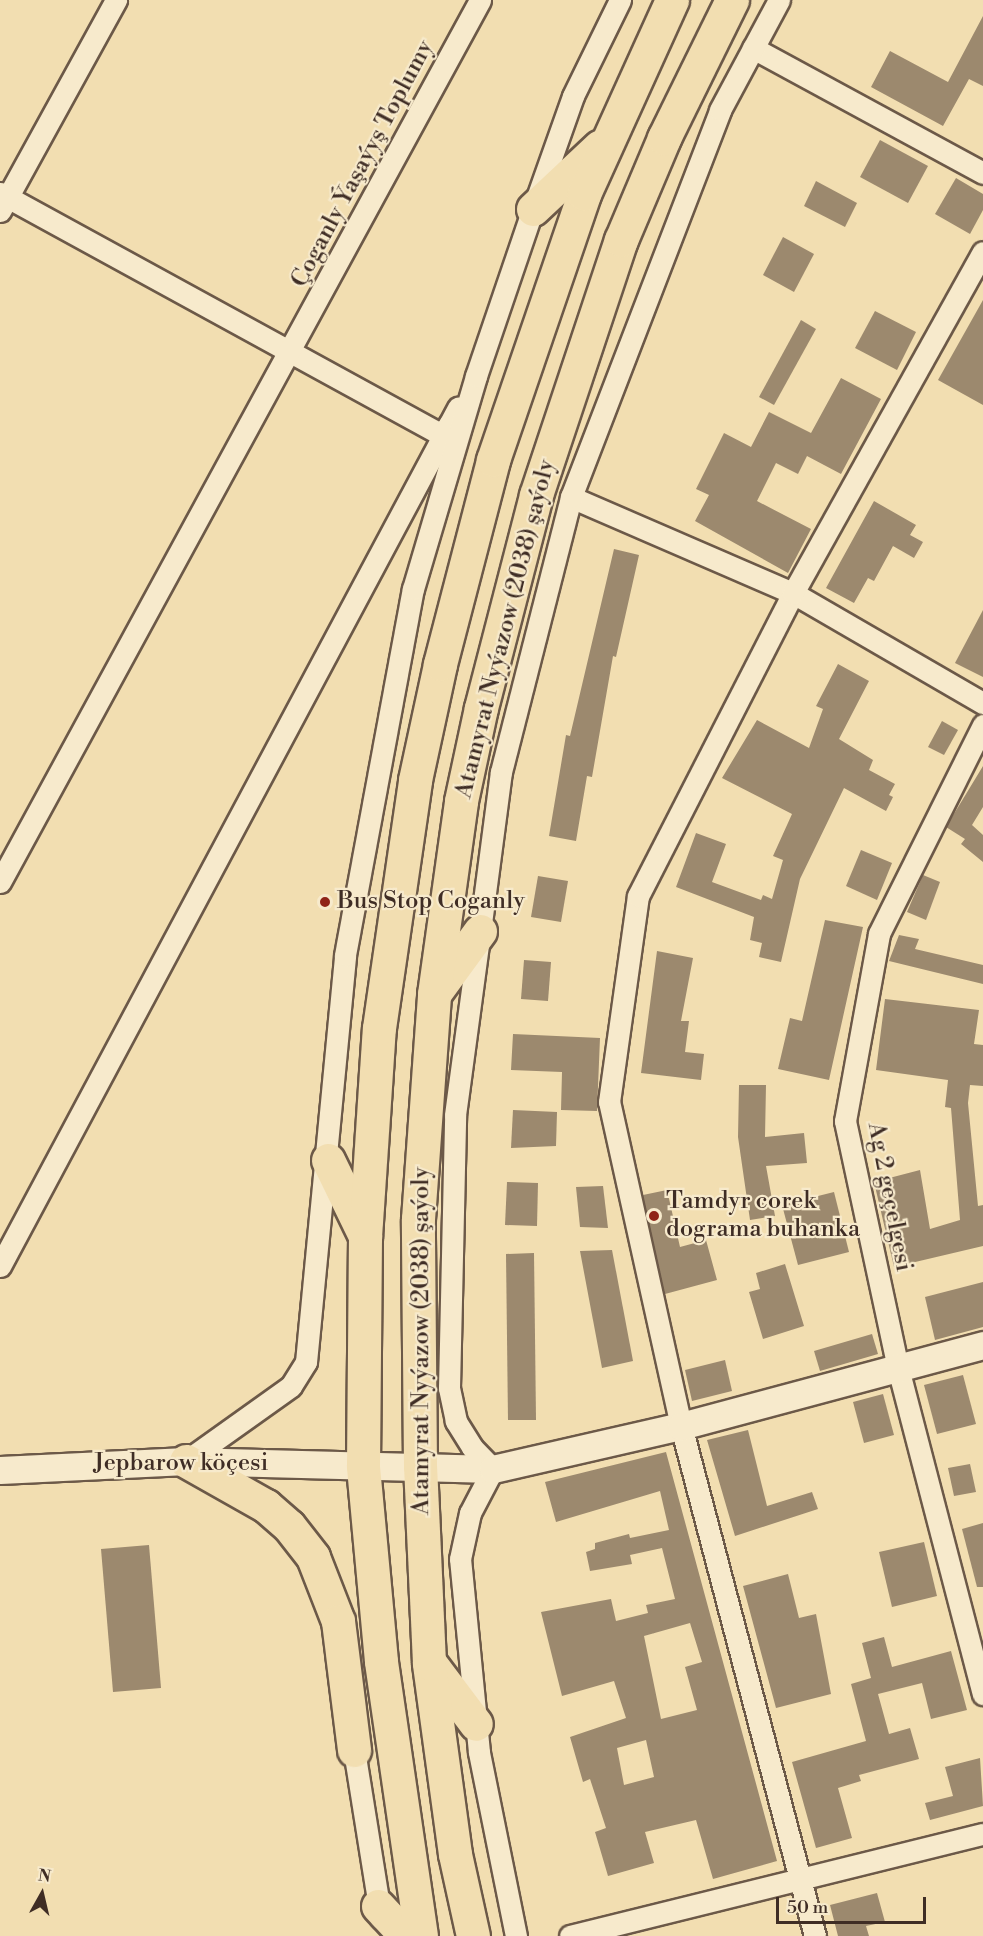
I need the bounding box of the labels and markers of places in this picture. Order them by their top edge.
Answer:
place label: Bus Stop Coganly [337,888,525,916]
marker: Bus Stop Coganly [318,895,332,909]
place label: Tamdyr corek dograma buhanka [666,1188,860,1244]
marker: Tamdyr corek dograma buhanka [647,1209,661,1223]

